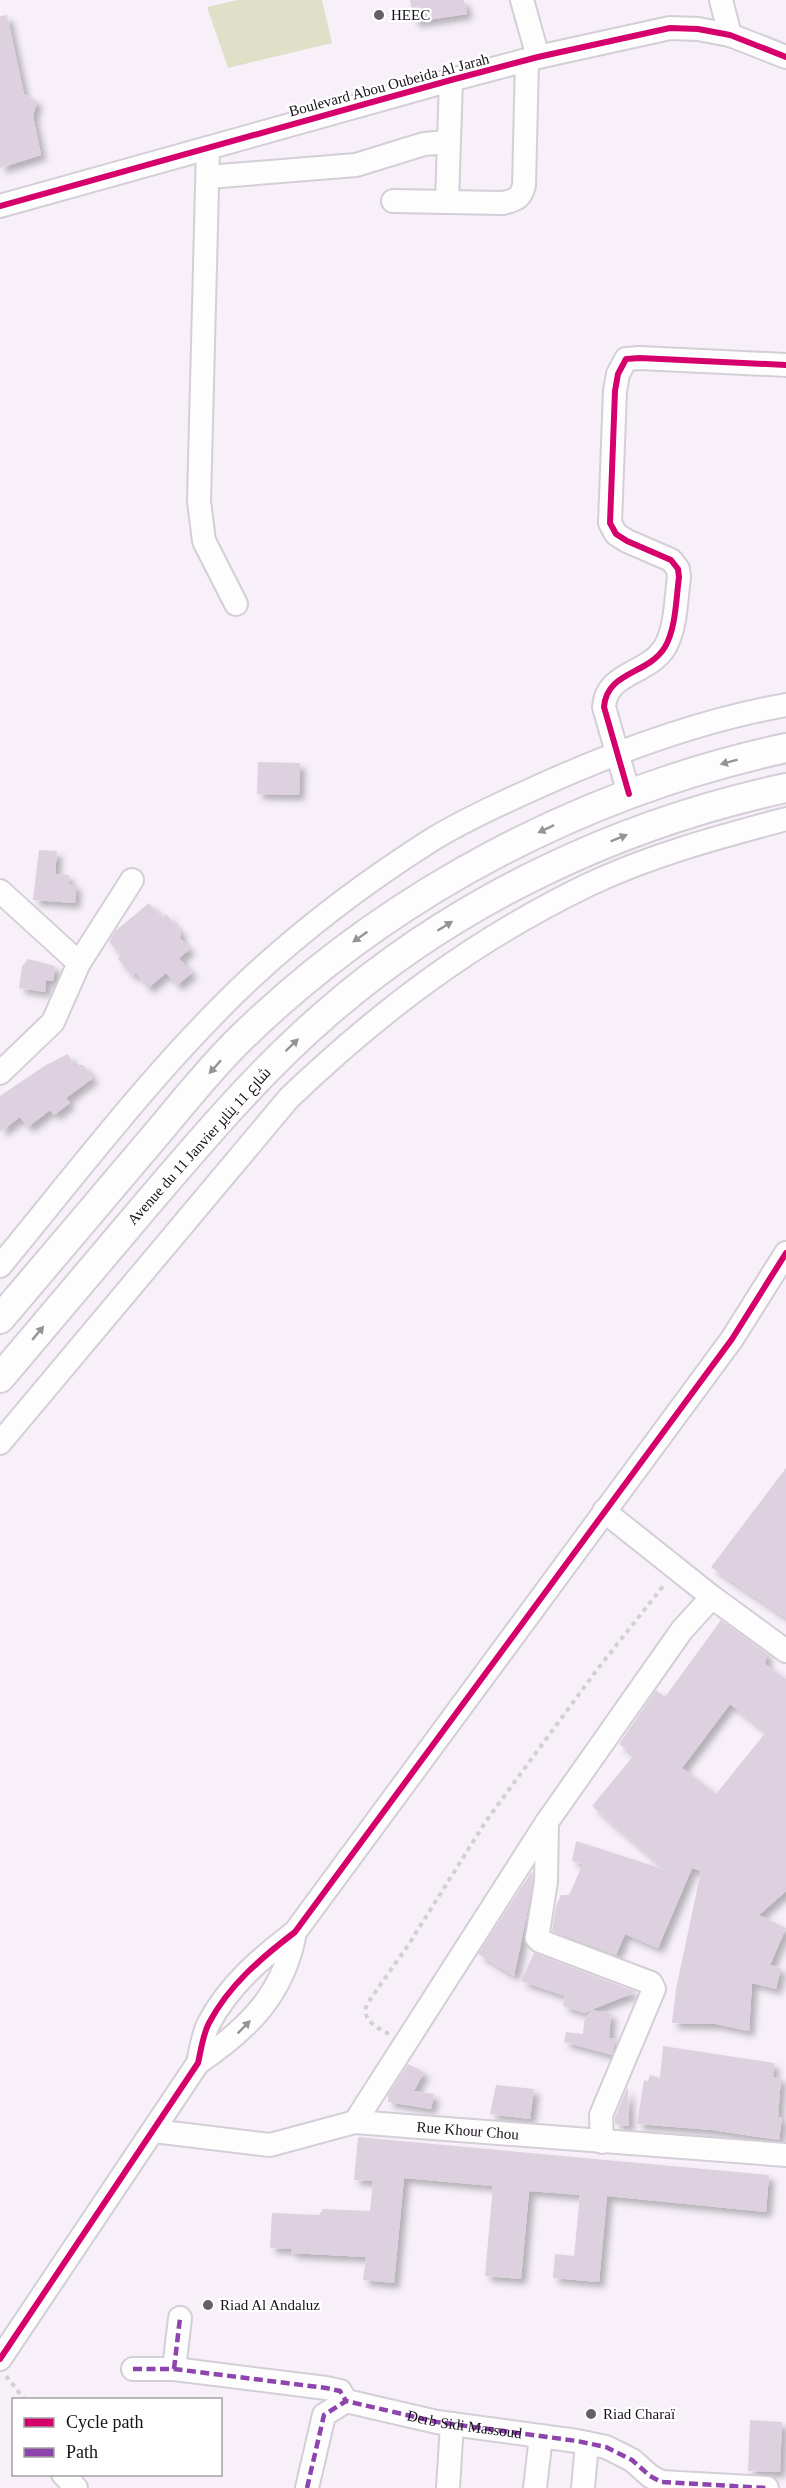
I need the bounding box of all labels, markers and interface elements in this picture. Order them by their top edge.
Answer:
place label: HEEC [391,7,430,23]
marker: HEEC [372,8,386,22]
street label: Boulevard Abou Oubeida Al Jarah [287,50,491,119]
one-way arrow [720,758,738,767]
one-way arrow [538,824,555,833]
one-way arrow [611,833,629,843]
one-way arrow [437,920,453,932]
one-way arrow [352,931,368,942]
one-way arrow [284,1039,298,1053]
one-way arrow [209,1059,222,1074]
street label: Avenue du 11 Janvier شارع 11 يناير [124,1064,276,1230]
one-way arrow [31,1326,44,1341]
one-way arrow [237,2020,251,2034]
street label: Rue Khour Chou [416,2119,520,2143]
place label: Riad Al Andaluz [220,2297,320,2313]
marker: Riad Al Andaluz [201,2298,215,2312]
legend [12,2398,222,2476]
place label: Riad Charaï [603,2406,676,2422]
street label: Derb Sidi Massoud [406,2407,523,2441]
marker: Riad Charaï [584,2407,598,2421]
text: Cycle path [66,2412,143,2432]
text: Path [66,2442,98,2462]

